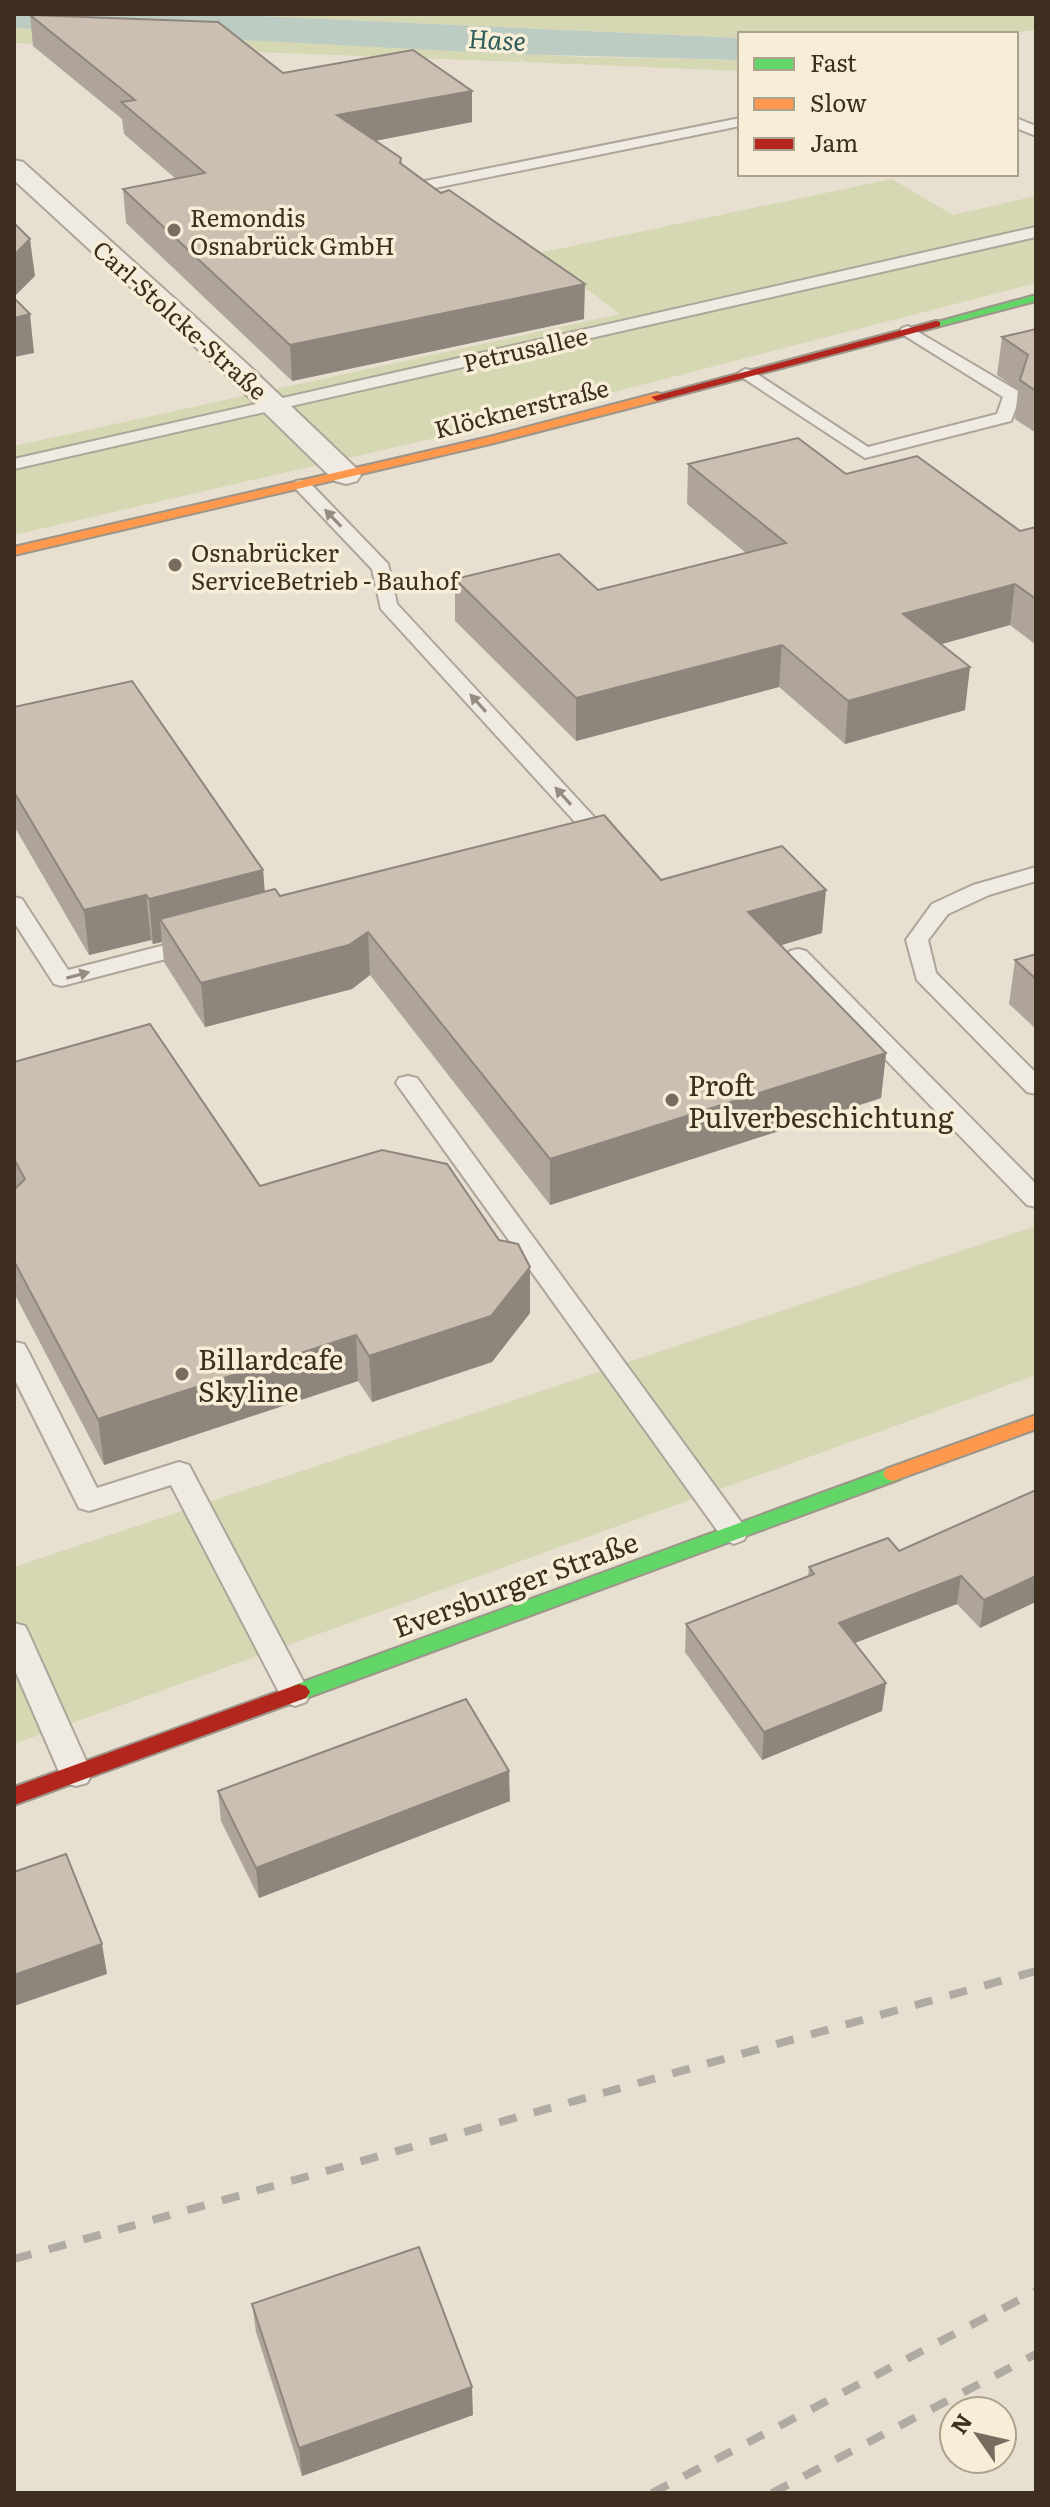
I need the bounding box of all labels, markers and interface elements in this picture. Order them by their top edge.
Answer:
water label: Hase [467,17,527,59]
legend [738,32,1018,176]
text: Fast [810,44,857,79]
text: Slow [810,84,867,119]
text: Jam [810,124,858,159]
place label: Remondis Osnabrück GmbH [190,199,395,262]
marker: Remondis Osnabrück GmbH [165,221,183,239]
street label: Carl-Stolcke-Straße [86,231,276,407]
street label: Petrusallee [459,317,591,379]
street label: Klöcknerstraße [430,368,612,446]
one-way arrow [325,508,343,527]
place label: Osnabrücker ServiceBetrieb - Bauhof [191,534,461,597]
marker: Osnabrücker ServiceBetrieb - Bauhof [166,556,184,574]
one-way arrow [469,693,487,712]
one-way arrow [554,786,572,805]
one-way arrow [65,969,90,981]
place label: Proft Pulverbeschichtung [688,1063,954,1137]
marker: Proft Pulverbeschichtung [663,1091,681,1109]
place label: Billardcafe Skyline [198,1337,343,1411]
marker: Billardcafe Skyline [173,1365,191,1383]
street label: Eversburger Straße [387,1519,643,1647]
north arrow [938,2395,1018,2475]
text: N [941,2406,979,2440]

